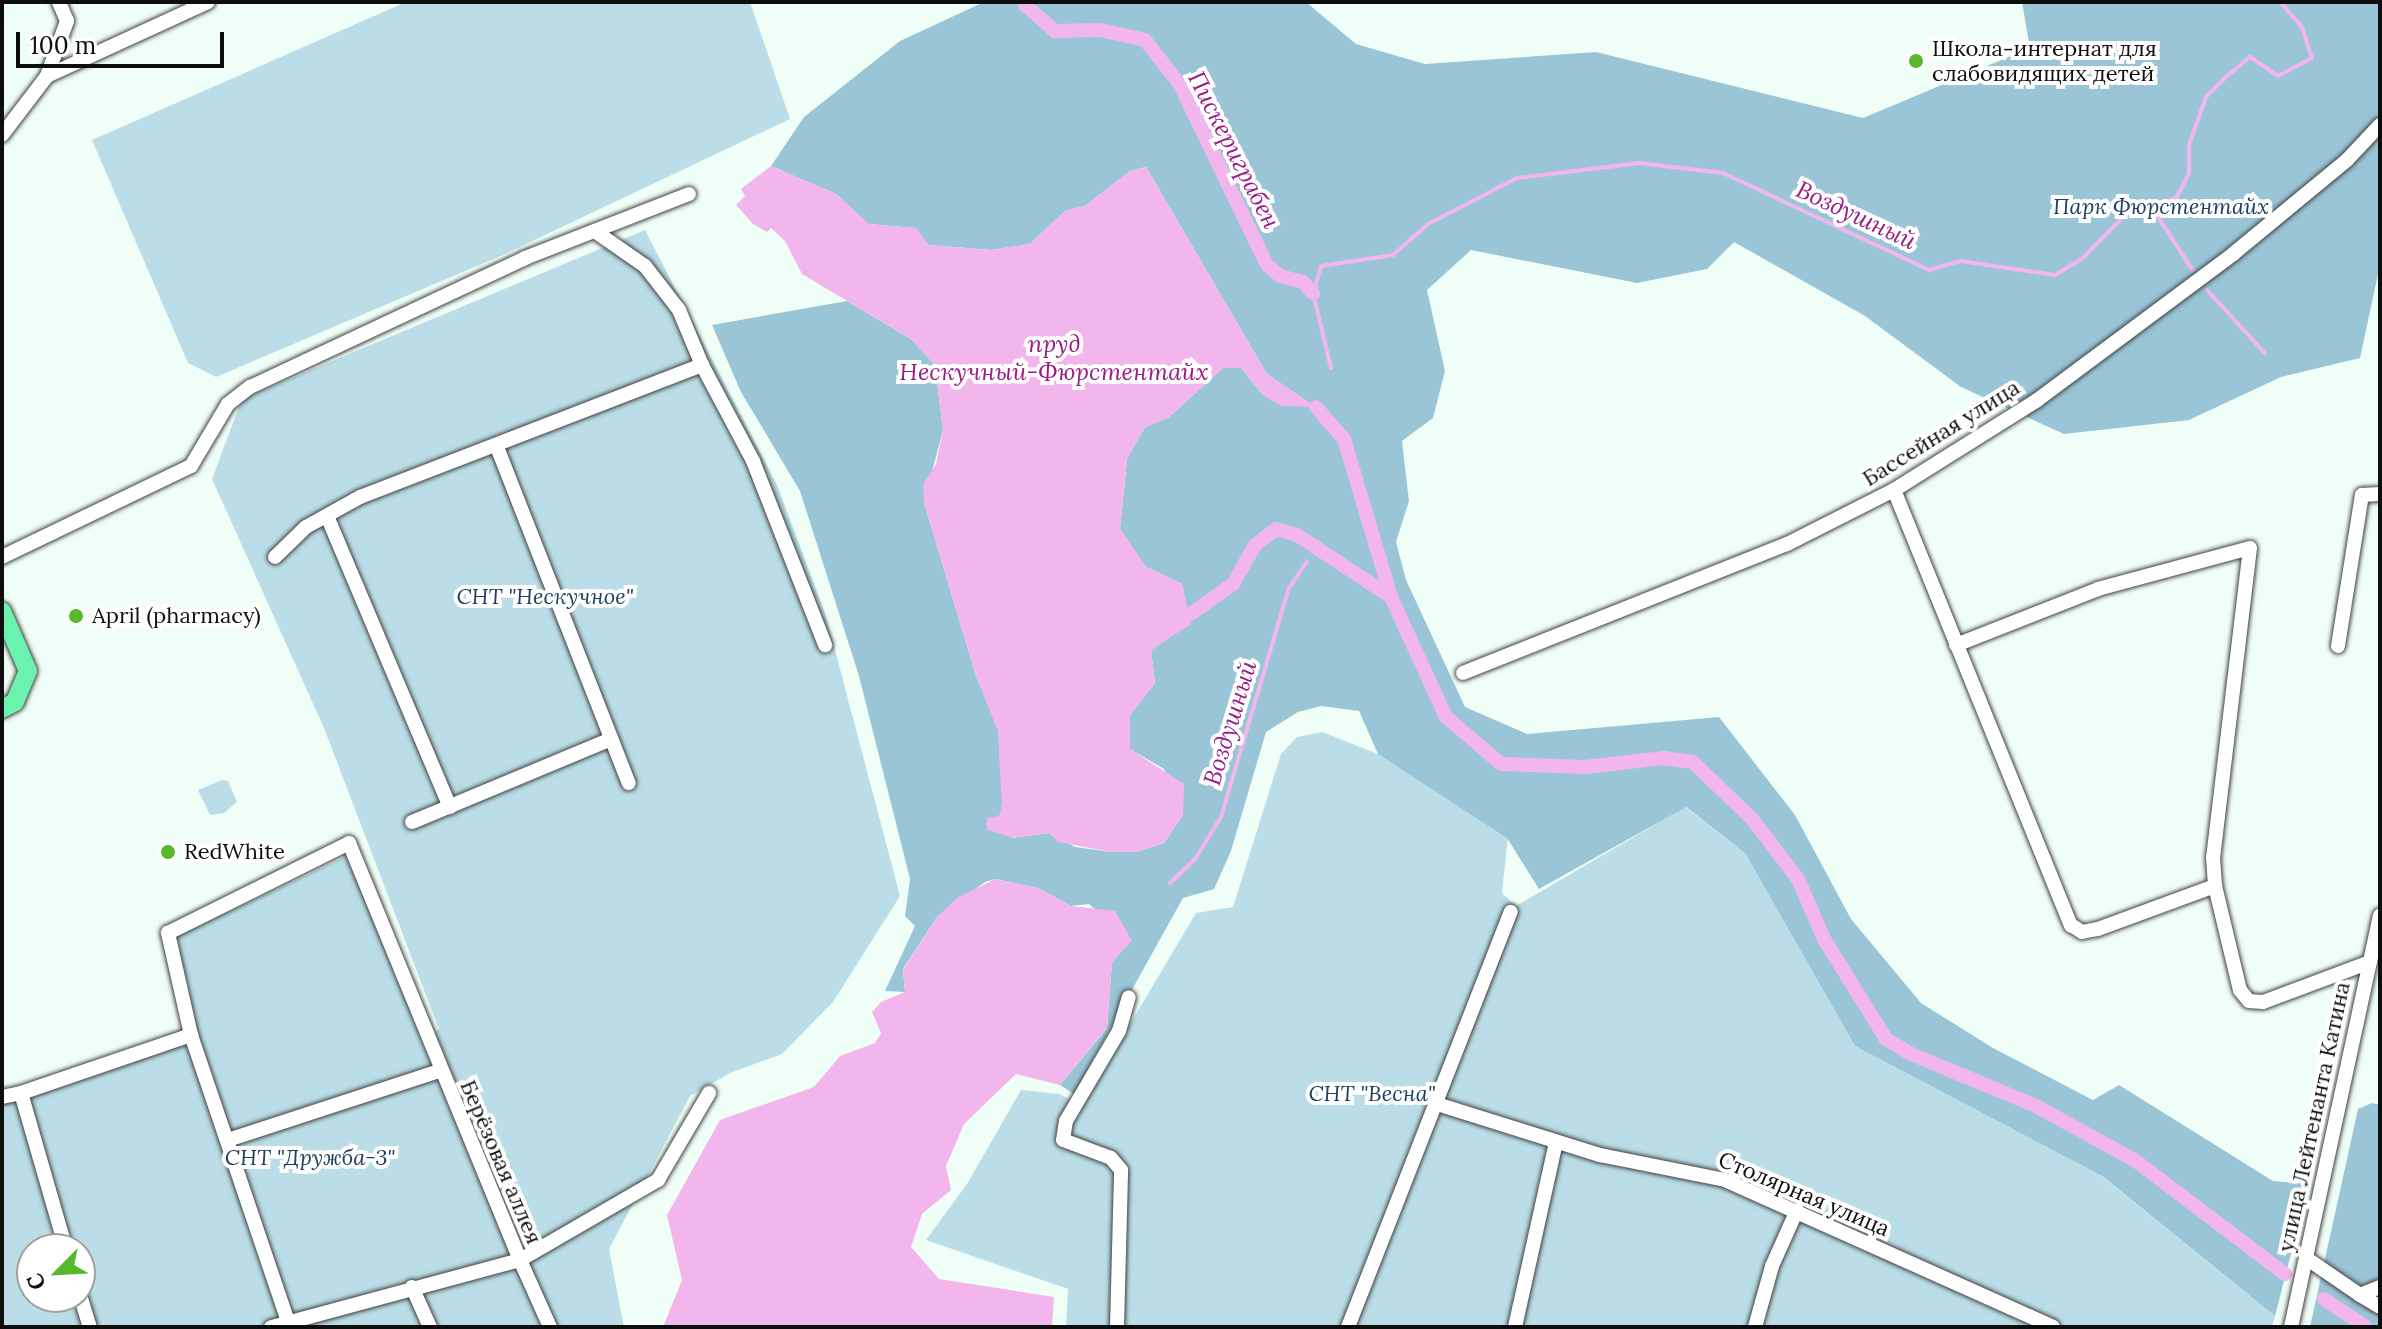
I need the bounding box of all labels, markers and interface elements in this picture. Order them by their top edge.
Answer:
scale bar [20,16,228,66]
text: 100 m [30,30,96,61]
place label: Школа-интернат для слабовидящих детей [1932,35,2157,86]
marker: Школа-интернат для слабовидящих детей [1907,52,1925,70]
water label: Пискериграбен [1182,67,1286,233]
water label: Воздушный [1792,175,1920,255]
park label: Парк Фюрстентайх [2053,194,2269,220]
water label: пруд Нескучный-Фюрстентайх [899,330,1209,386]
street label: Бассейная улица [1858,374,2024,492]
park label: СНТ "Нескучное" [456,584,634,610]
place label: April (pharmacy) [92,603,261,629]
marker: April (pharmacy) [67,607,85,625]
water label: Воздушный [1197,657,1263,789]
place label: RedWhite [184,839,285,865]
marker: RedWhite [159,843,177,861]
street label: улица Лейтенанта Катина [2272,980,2356,1254]
street label: Берёзовая аллея [455,1076,547,1248]
park label: СНТ "Весна" [1308,1081,1436,1107]
park label: СНТ "Дружба-3" [225,1145,395,1171]
street label: Столярная улица [1714,1146,1894,1242]
north arrow [16,1233,96,1313]
text: С [20,1269,52,1295]

